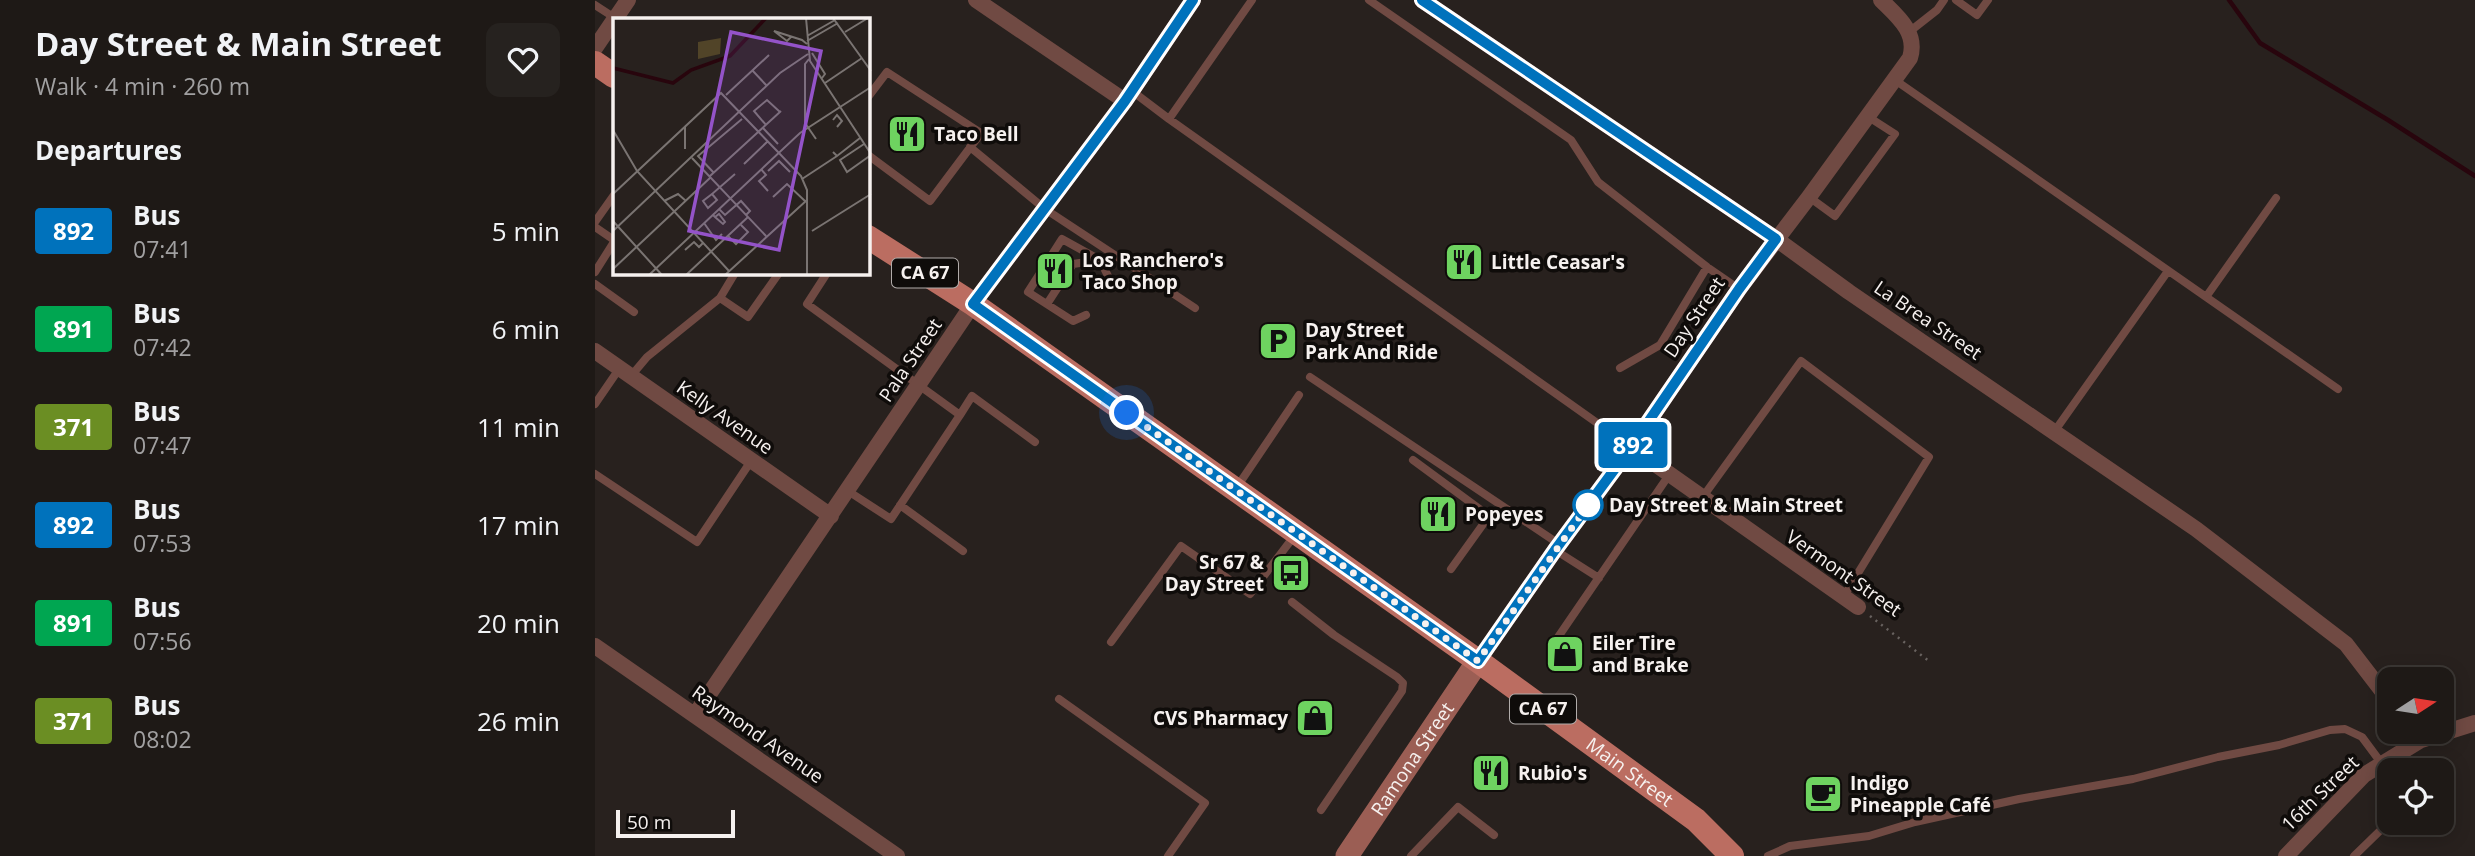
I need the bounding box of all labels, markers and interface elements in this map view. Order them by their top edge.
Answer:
inset map [613,18,870,275]
text: Day Street & Main Street [35,21,442,66]
button: heart [486,23,560,97]
text: Walk · 4 min · 260 m [35,70,250,102]
restaurant icon: Taco Bell [886,113,928,155]
place label: Taco Bell [934,121,1019,147]
text: Departures [35,132,182,168]
text: Bus [133,197,180,233]
text: 5 min [492,213,560,249]
text: 892 [53,214,94,247]
text: 07:41 [133,233,192,265]
restaurant icon: Little Ceasar's [1443,241,1485,283]
place label: Los Ranchero's Taco Shop [1082,247,1224,295]
place label: Little Ceasar's [1491,249,1625,275]
restaurant icon: Los Ranchero's Taco Shop [1034,250,1076,292]
road number: CA 67 [892,258,958,288]
street label: Day Street [1658,271,1731,362]
street label: La Brea Street [1869,274,1987,366]
text: Bus [133,295,180,331]
text: 6 min [492,311,560,347]
text: 891 [53,312,94,345]
street label: Pala Street [873,313,948,407]
place label: Day Street Park And Ride [1305,317,1438,365]
parking icon: Day Street Park And Ride [1257,320,1299,362]
text: 07:42 [133,331,192,363]
street label: Kelly Avenue [671,374,779,460]
text: Bus [133,393,180,429]
your location [1109,395,1144,430]
text: 11 min [477,409,560,445]
text: 371 [53,410,94,443]
line badge: 892 [1593,422,1673,468]
text: 892 [1612,428,1654,461]
text: 07:47 [133,429,192,461]
marker: Day Street & Main Street [1573,490,1603,520]
text: Bus [133,491,180,527]
place label: Day Street & Main Street [1609,492,1843,518]
restaurant icon: Popeyes [1417,493,1459,535]
place label: Popeyes [1465,501,1543,527]
text: 17 min [477,507,560,543]
text: 892 [53,508,94,541]
street label: Vermont Street [1781,524,1907,623]
text: 07:53 [133,527,192,559]
place label: Sr 67 & Day Street [1165,549,1265,597]
bus stop icon: Sr 67 & Day Street [1270,552,1312,594]
text: Bus [133,589,180,625]
text: 20 min [477,605,560,641]
text: 891 [53,606,94,639]
text: 07:56 [133,625,192,657]
place label: Eiler Tire and Brake [1592,630,1689,678]
shop icon: Eiler Tire and Brake [1544,633,1586,675]
north arrow [2377,667,2453,744]
map controls [2377,667,2454,835]
street label: Raymond Avenue [687,679,829,789]
text: Bus [133,687,180,723]
road number: CA 67 [1510,694,1576,724]
shop icon: CVS Pharmacy [1294,697,1336,739]
street label: Ramona Street [1365,697,1460,821]
text: 26 min [477,703,560,739]
text: 371 [53,704,94,737]
place label: CVS Pharmacy [1153,705,1288,731]
text: 08:02 [133,723,192,755]
street label: Main Street [1581,731,1679,813]
street label: 16th Street [2276,749,2364,836]
restaurant icon: Rubio's [1470,752,1512,794]
button: locate [2377,758,2454,835]
place label: Rubio's [1518,760,1587,786]
place label: Indigo Pineapple Café [1850,770,1991,818]
cafe icon: Indigo Pineapple Café [1802,773,1844,815]
scale bar [616,807,735,839]
text: 50 m [627,809,671,835]

